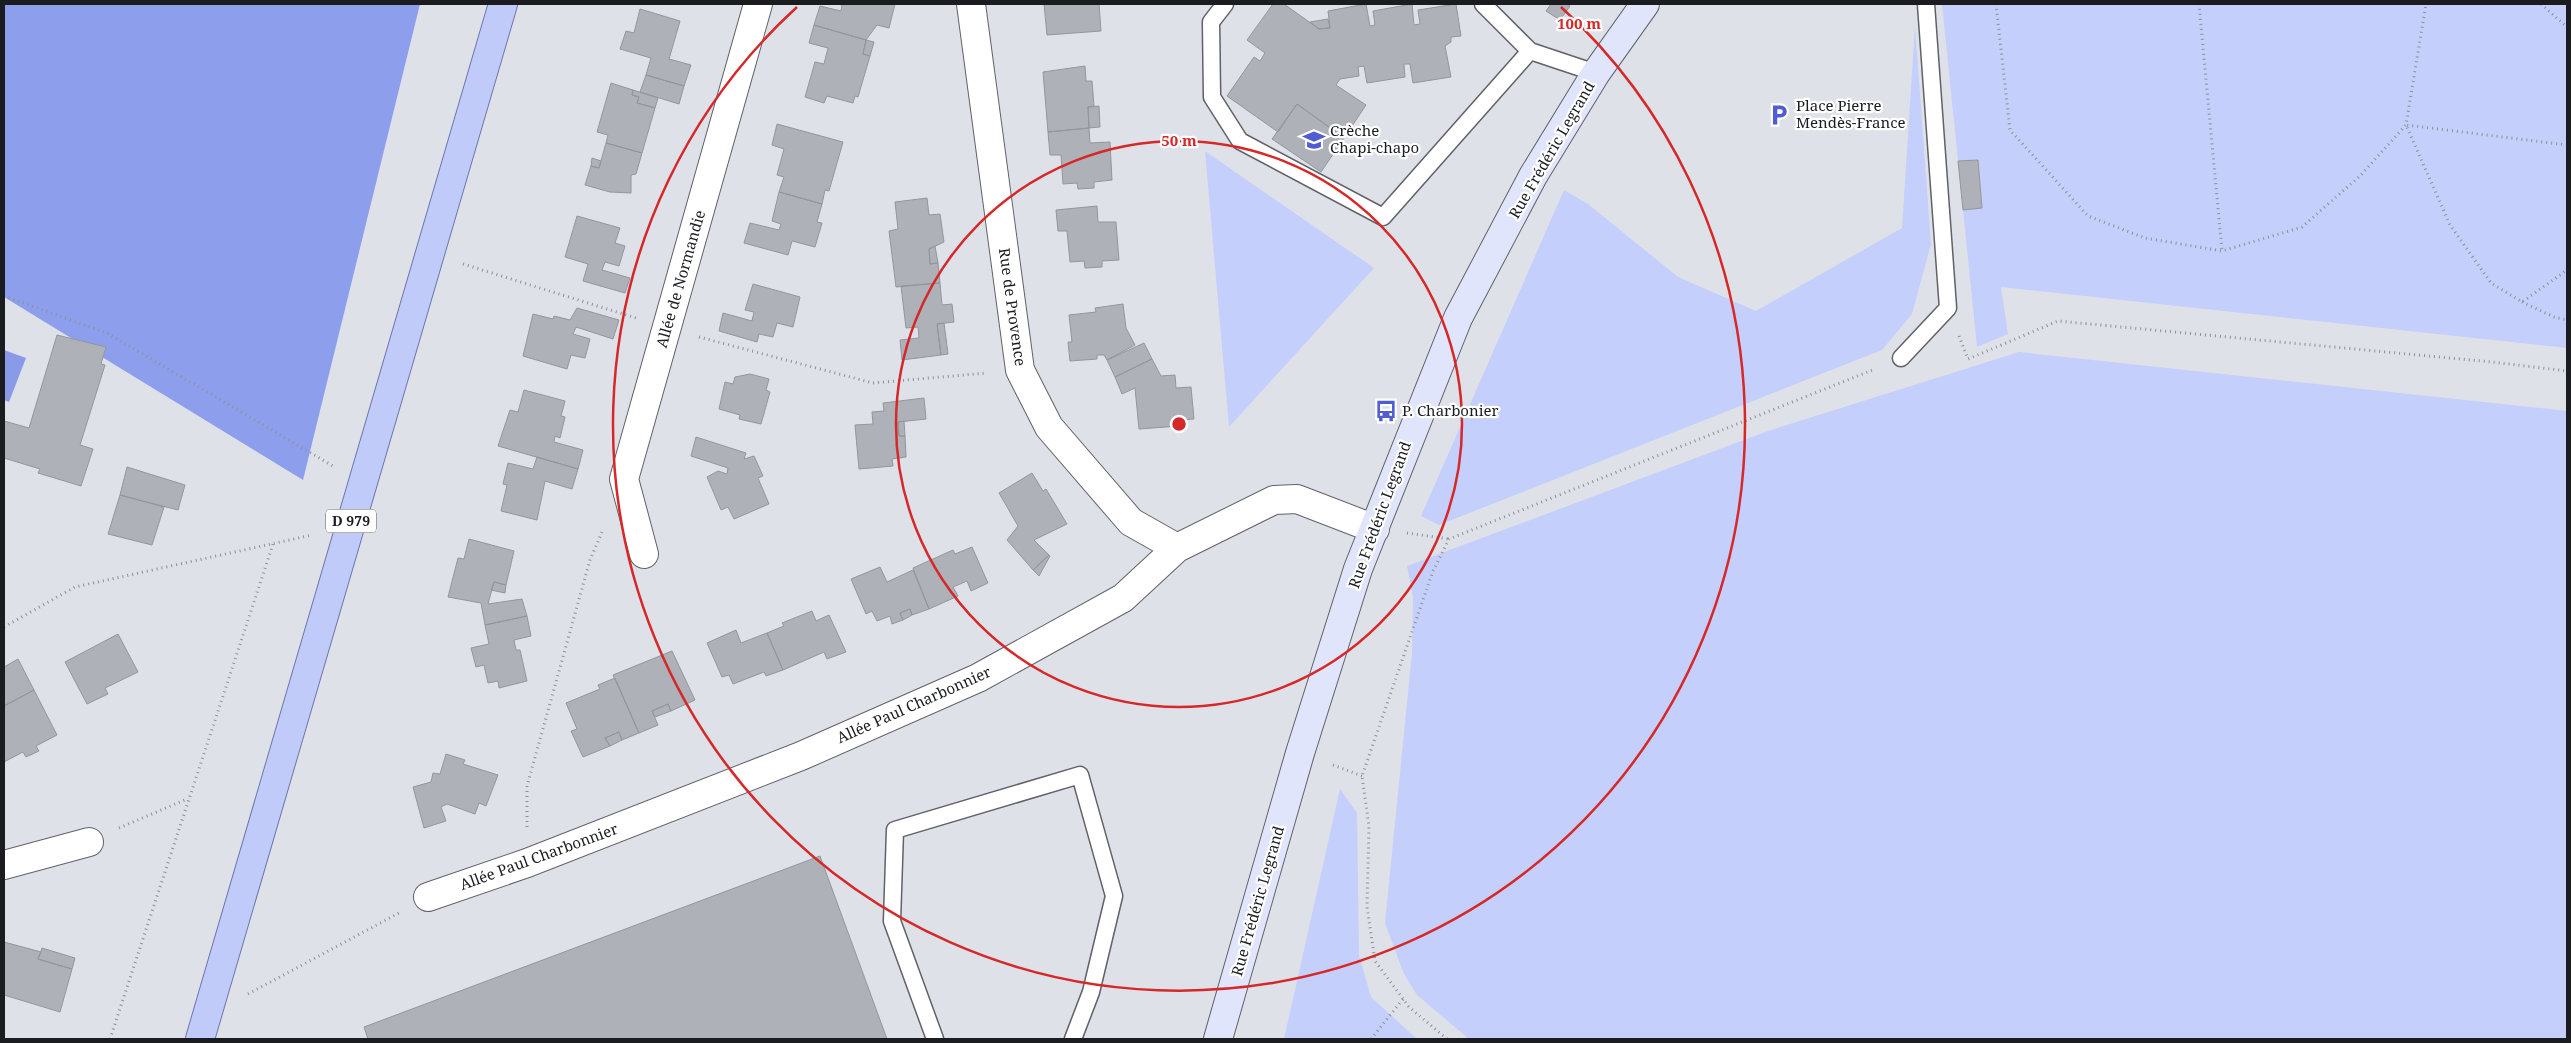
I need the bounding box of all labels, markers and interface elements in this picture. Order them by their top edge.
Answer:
text: 100 m [1557,13,1601,33]
street label: Rue Frédéric Legrand [1504,77,1599,222]
place label: Place Pierre Mendès-France [1796,95,1906,132]
parking icon: Place Pierre Mendès-France [1766,102,1792,128]
place label: Crèche Chapi-chapo [1330,120,1419,157]
school or university icon: Crèche Chapi-chapo [1301,127,1327,153]
text: 50 m [1161,130,1197,150]
street label: Allée de Normandie [651,207,709,350]
street label: Rue de Provence [995,247,1031,367]
bus stop icon: P. Charbonier [1373,398,1399,424]
place label: P. Charbonier [1402,400,1499,420]
centre of rings [1170,415,1188,433]
street label: Rue Frédéric Legrand [1343,438,1415,591]
road number: D 979 [326,510,376,532]
street label: Allée Paul Charbonnier [833,661,994,747]
street label: Allée Paul Charbonnier [457,818,620,894]
street label: Rue Frédéric Legrand [1226,823,1288,978]

